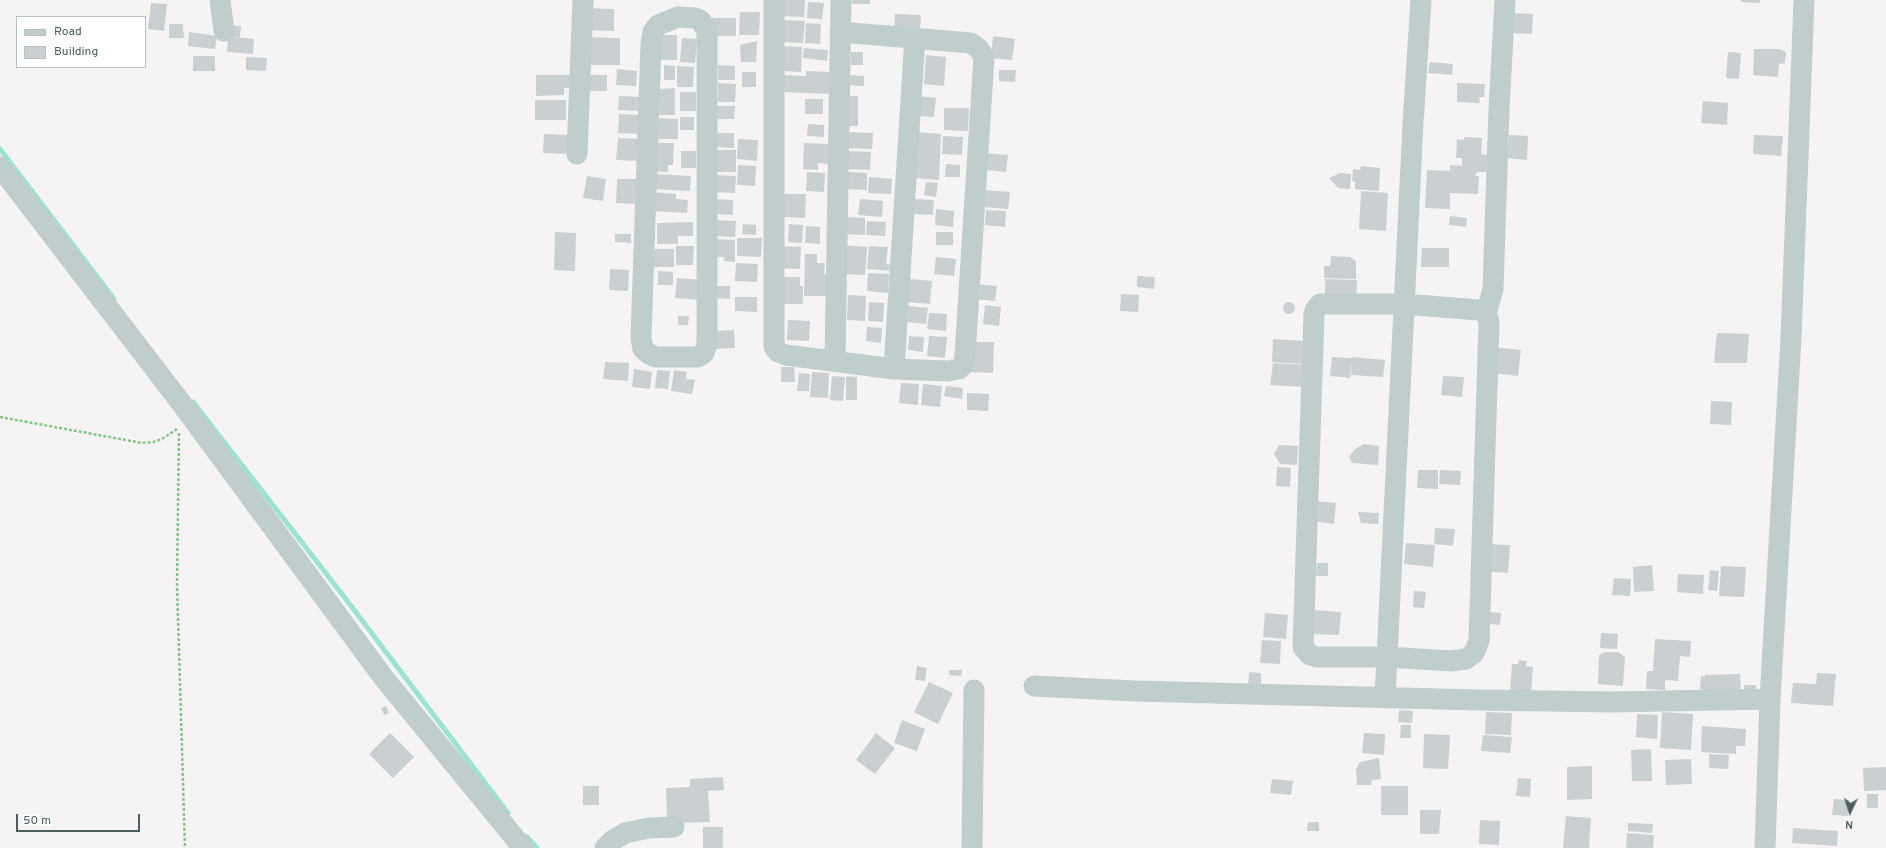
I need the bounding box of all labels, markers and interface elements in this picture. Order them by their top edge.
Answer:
legend [16,16,146,68]
text: Road [54,24,82,40]
text: Building [54,44,98,60]
north arrow [1830,792,1870,832]
scale bar [18,806,142,832]
text: 50 m [23,813,51,829]
text: N [1845,817,1854,831]

